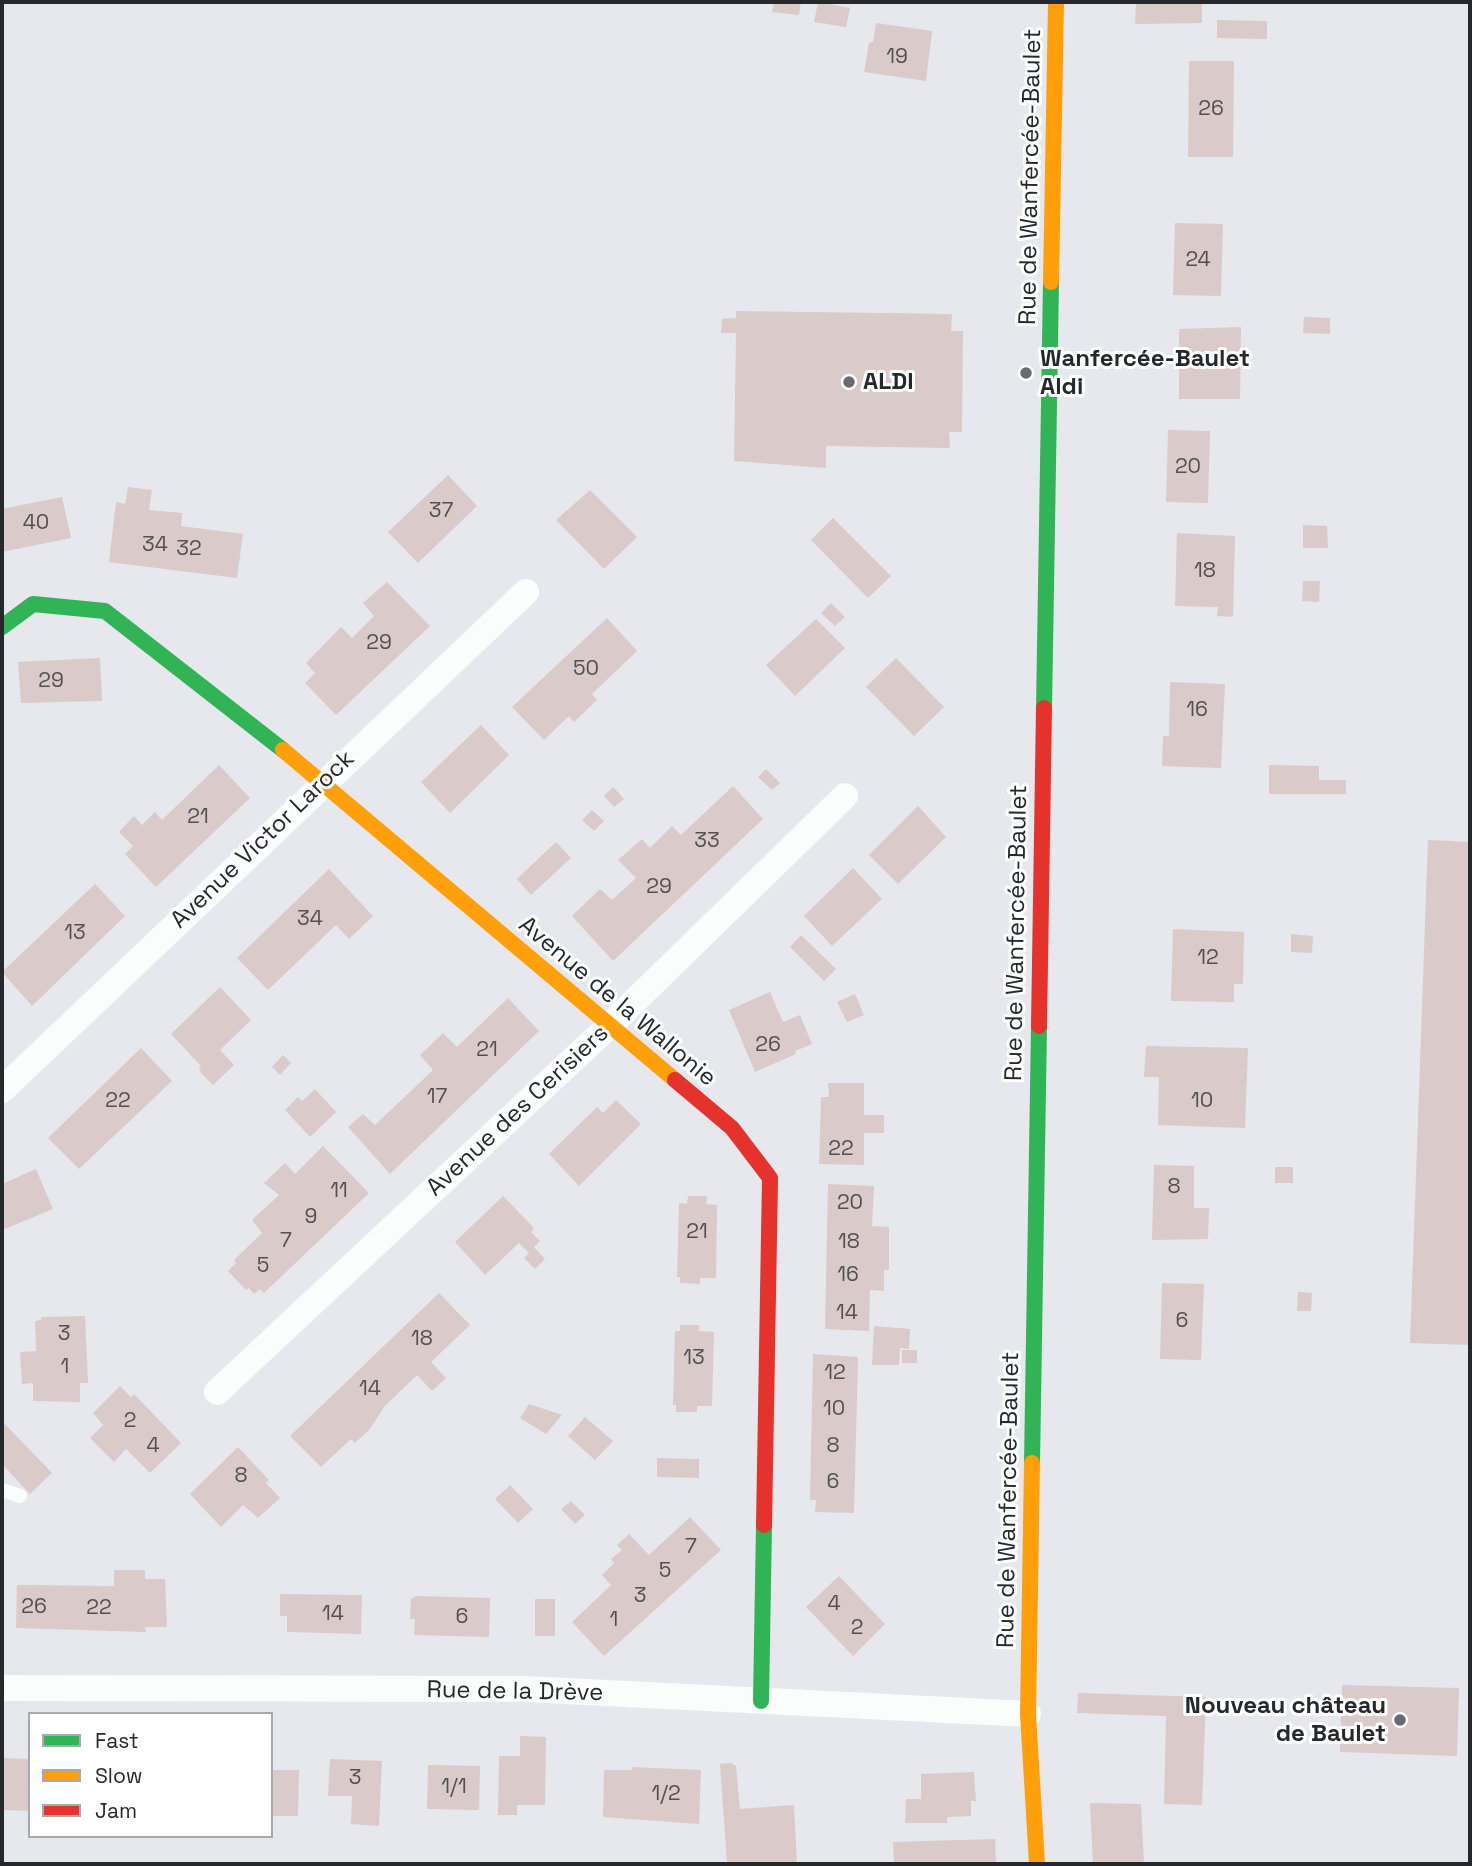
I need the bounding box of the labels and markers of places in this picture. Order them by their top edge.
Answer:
place label: Wanfercée-Baulet Aldi [1040,345,1250,401]
marker: Wanfercée-Baulet Aldi [1018,365,1034,381]
place label: ALDI [863,368,914,396]
marker: ALDI [841,374,857,390]
place label: Nouveau château de Baulet [1185,1692,1386,1748]
marker: Nouveau château de Baulet [1392,1712,1408,1728]

